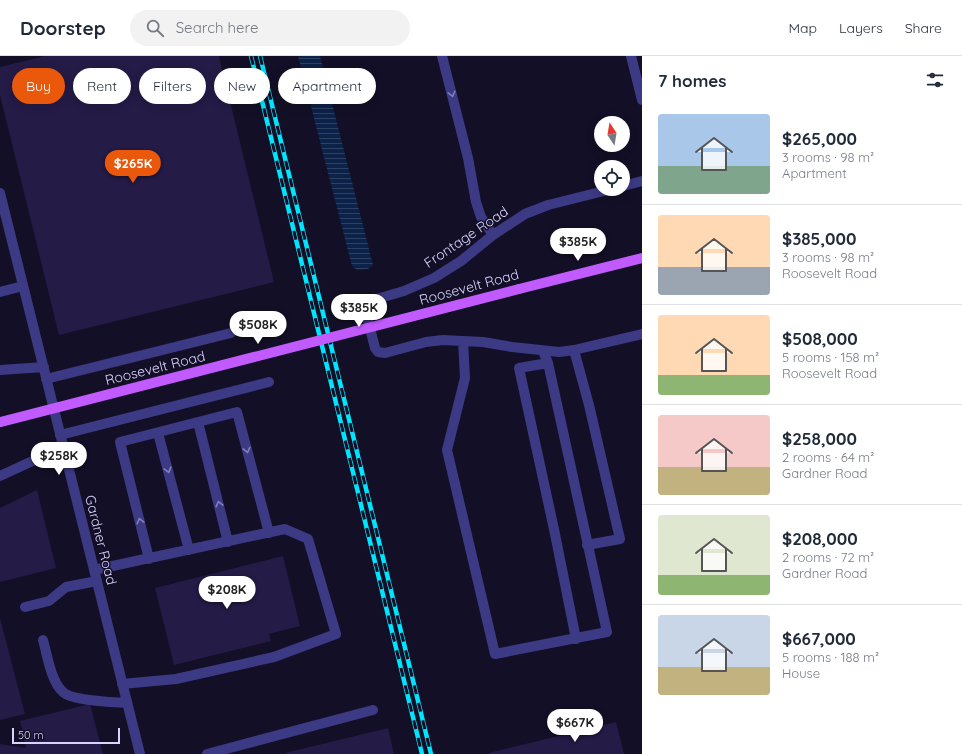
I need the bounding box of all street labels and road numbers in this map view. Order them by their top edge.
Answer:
street label: Frontage Road [421,202,511,272]
street label: Roosevelt Road [417,265,521,309]
street label: Roosevelt Road [103,347,207,389]
street label: Gardner Road [81,493,121,587]

